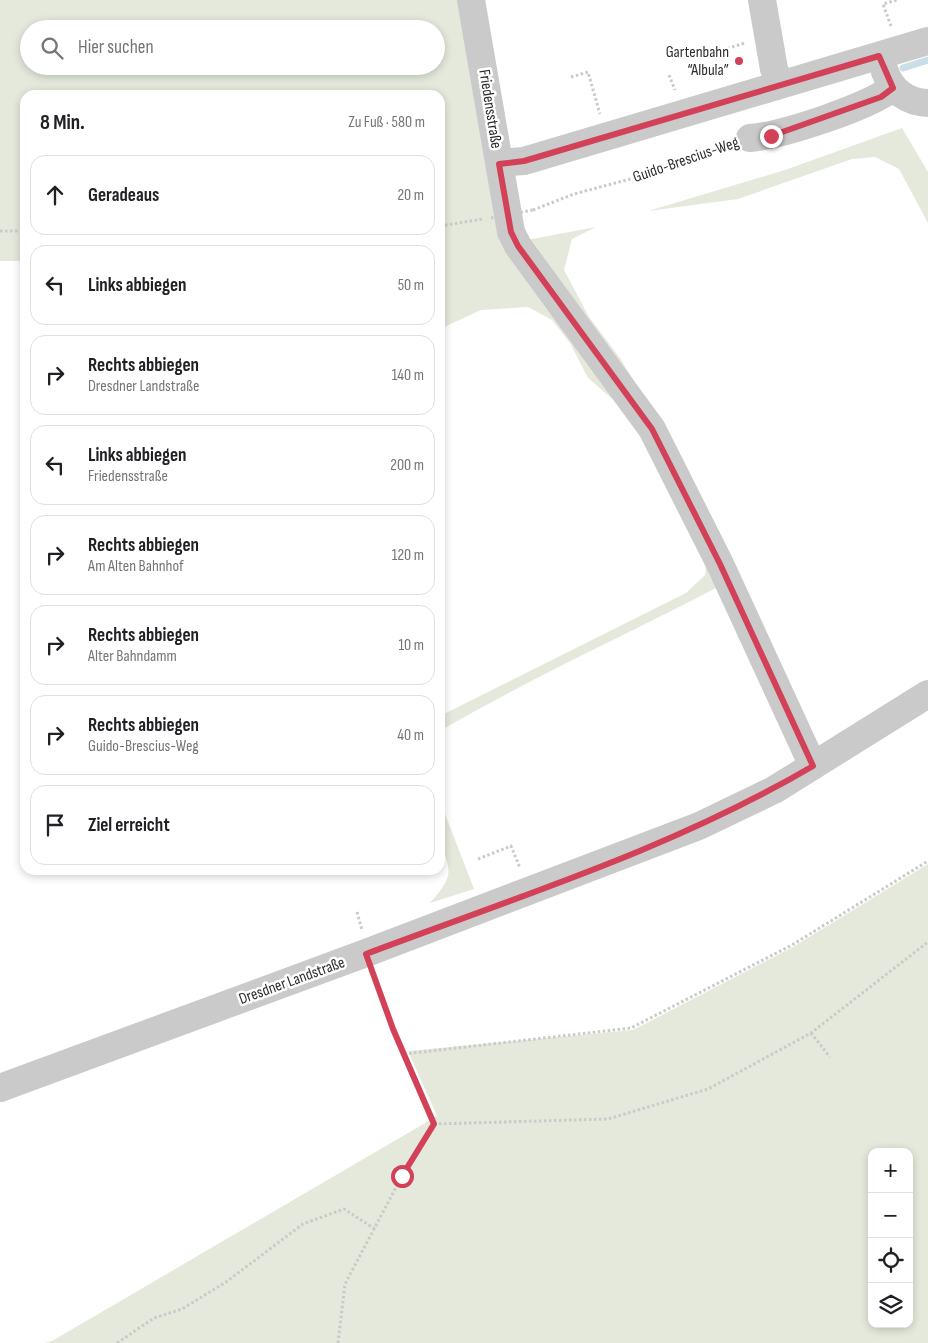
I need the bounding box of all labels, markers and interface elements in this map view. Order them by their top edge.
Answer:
search box [20,20,445,75]
icon: search [38,34,66,62]
text: Hier suchen [78,36,154,59]
place label: Gartenbahn “Albula” [666,43,729,80]
marker: Gartenbahn “Albula” [733,55,745,67]
street label: Friedensstraße [474,68,506,150]
text: 8 Min. [40,110,85,135]
text: Zu Fuß · 580 m [348,113,425,132]
route end [760,125,783,148]
street label: Guido-Brescius-Weg [631,133,741,187]
icon: ahead [41,181,69,209]
text: Geradeaus [88,184,159,207]
text: 20 m [397,186,424,205]
icon: left [41,271,69,299]
text: Links abbiegen [88,274,186,297]
text: 50 m [398,276,424,295]
text: Rechts abbiegen [88,354,199,377]
icon: right [41,361,69,389]
text: 140 m [392,366,424,385]
text: Dresdner Landstraße [88,377,199,396]
text: Links abbiegen [88,444,186,467]
icon: left [41,451,69,479]
text: 200 m [390,456,424,475]
text: Friedensstraße [88,467,168,486]
text: Rechts abbiegen [88,534,199,557]
icon: right [41,541,69,569]
text: 120 m [392,546,424,565]
text: Am Alten Bahnhof [88,557,184,576]
text: Rechts abbiegen [88,624,199,647]
icon: right [41,631,69,659]
text: 10 m [398,636,424,655]
text: Alter Bahndamm [88,647,177,666]
text: Rechts abbiegen [88,714,199,737]
icon: right [41,721,69,749]
text: 40 m [397,726,424,745]
text: Guido-Brescius-Weg [88,737,199,756]
icon: arrive [41,811,69,839]
text: Ziel erreicht [88,814,170,837]
street label: Dresdner Landstraße [236,953,348,1009]
map controls [868,1148,913,1328]
button: + [868,1148,913,1193]
route start [391,1165,414,1188]
button: − [868,1193,913,1238]
button: locate [868,1238,913,1283]
button: layers [868,1283,913,1328]

